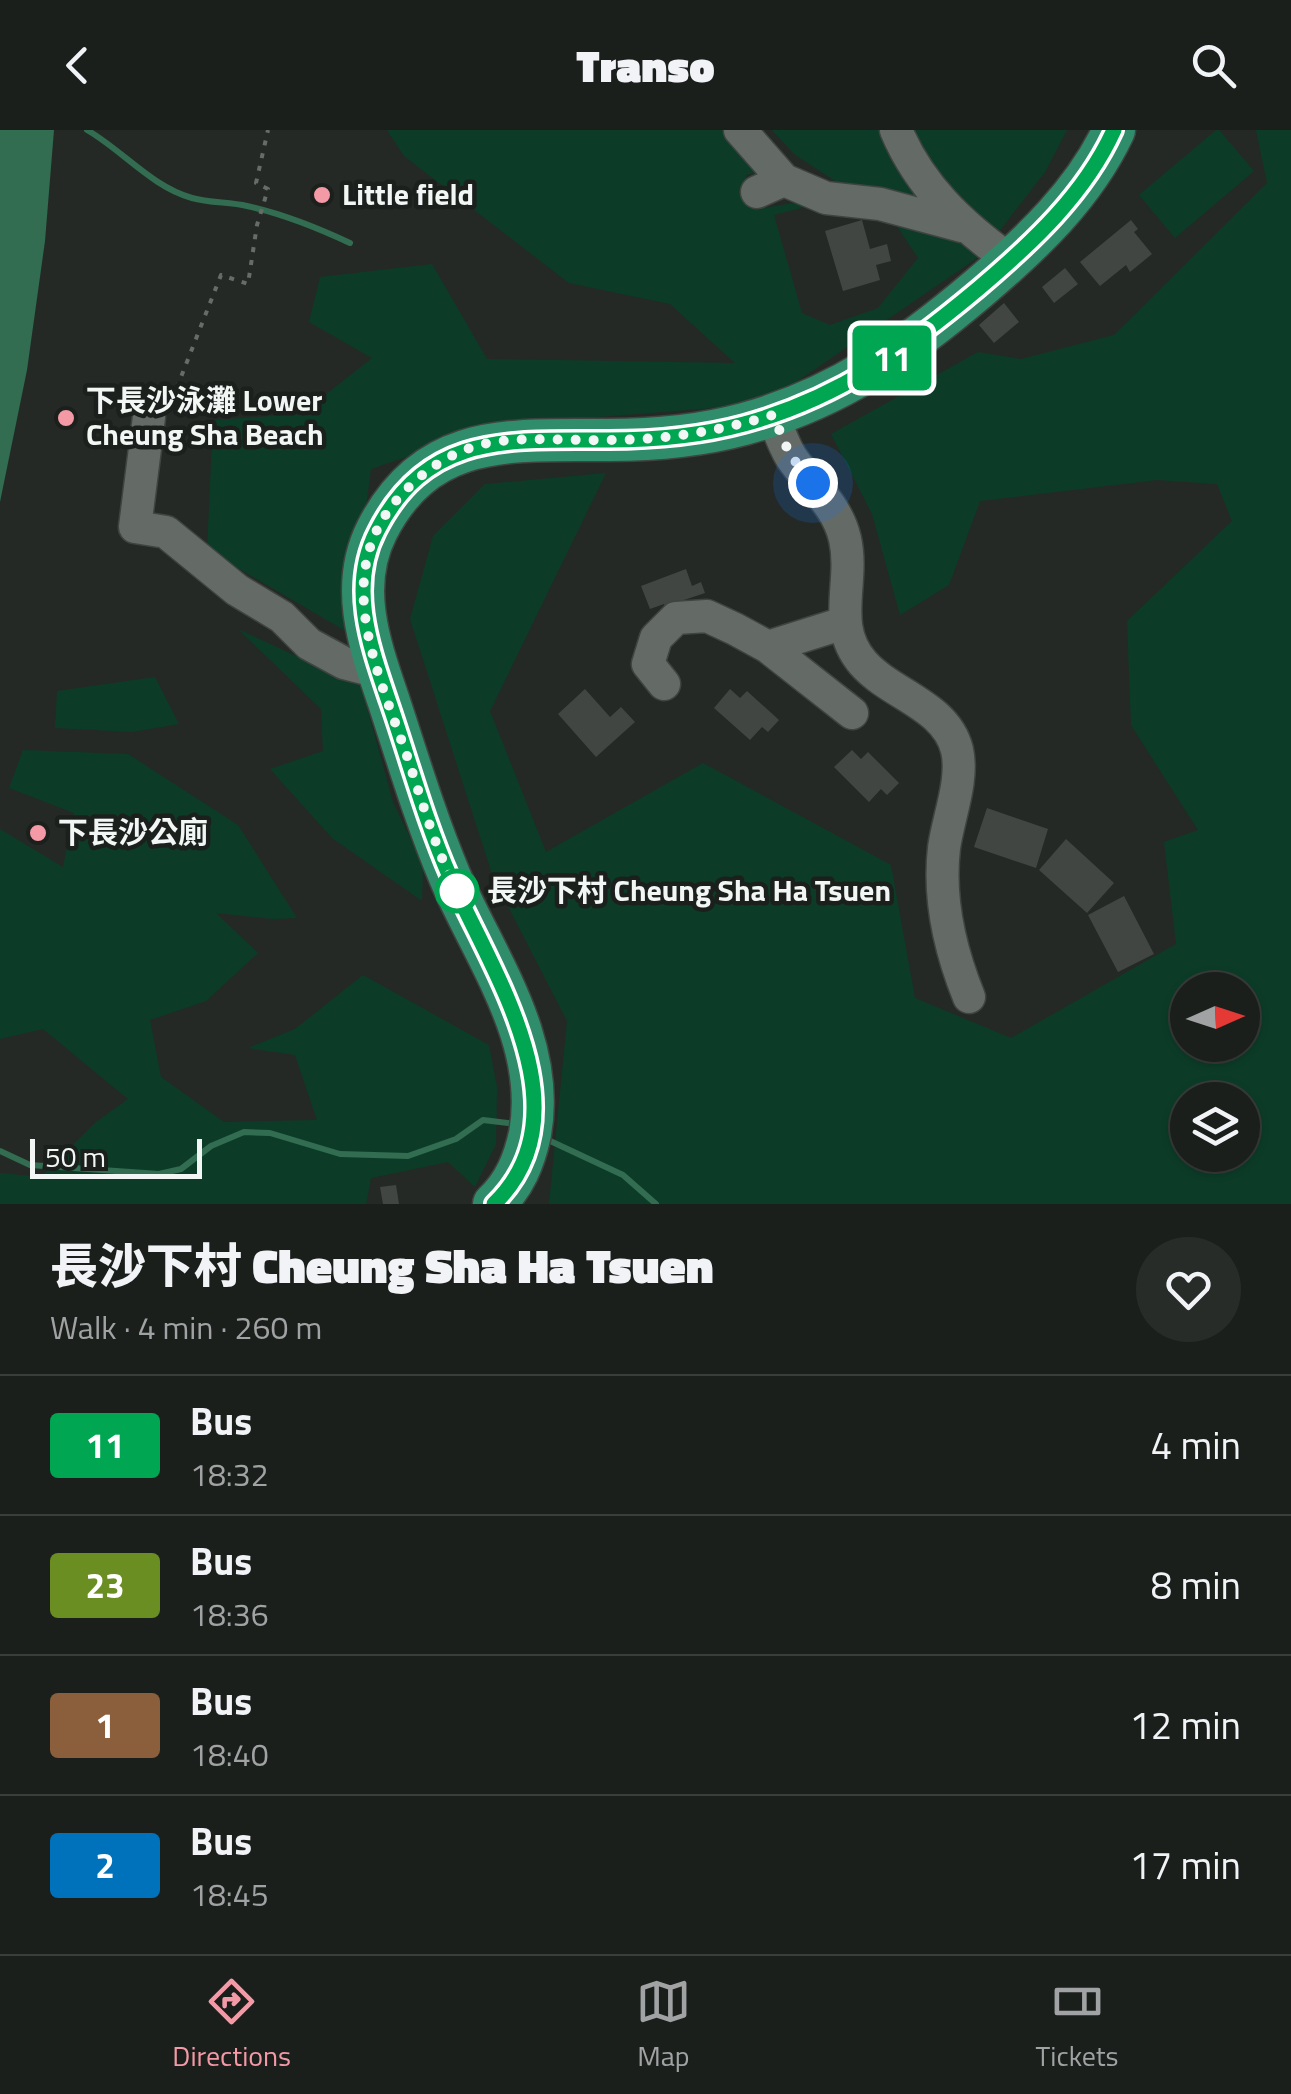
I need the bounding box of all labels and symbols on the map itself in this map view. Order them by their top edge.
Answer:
place label: Little field [342,171,474,217]
marker: Little field [311,184,333,206]
line badge: 11 [847,326,937,390]
place label: 下長沙泳灘 Lower Cheung Sha Beach [86,377,324,457]
marker: 下長沙泳灘 Lower Cheung Sha Beach [55,407,77,429]
your location [788,458,838,508]
place label: 下長沙公廁 [58,809,208,855]
marker: 下長沙公廁 [27,822,49,844]
place label: 長沙下村 Cheung Sha Ha Tsuen [487,867,891,913]
marker: 長沙下村 Cheung Sha Ha Tsuen [436,870,478,912]
north arrow [1170,972,1260,1062]
scale bar [30,1134,202,1178]

